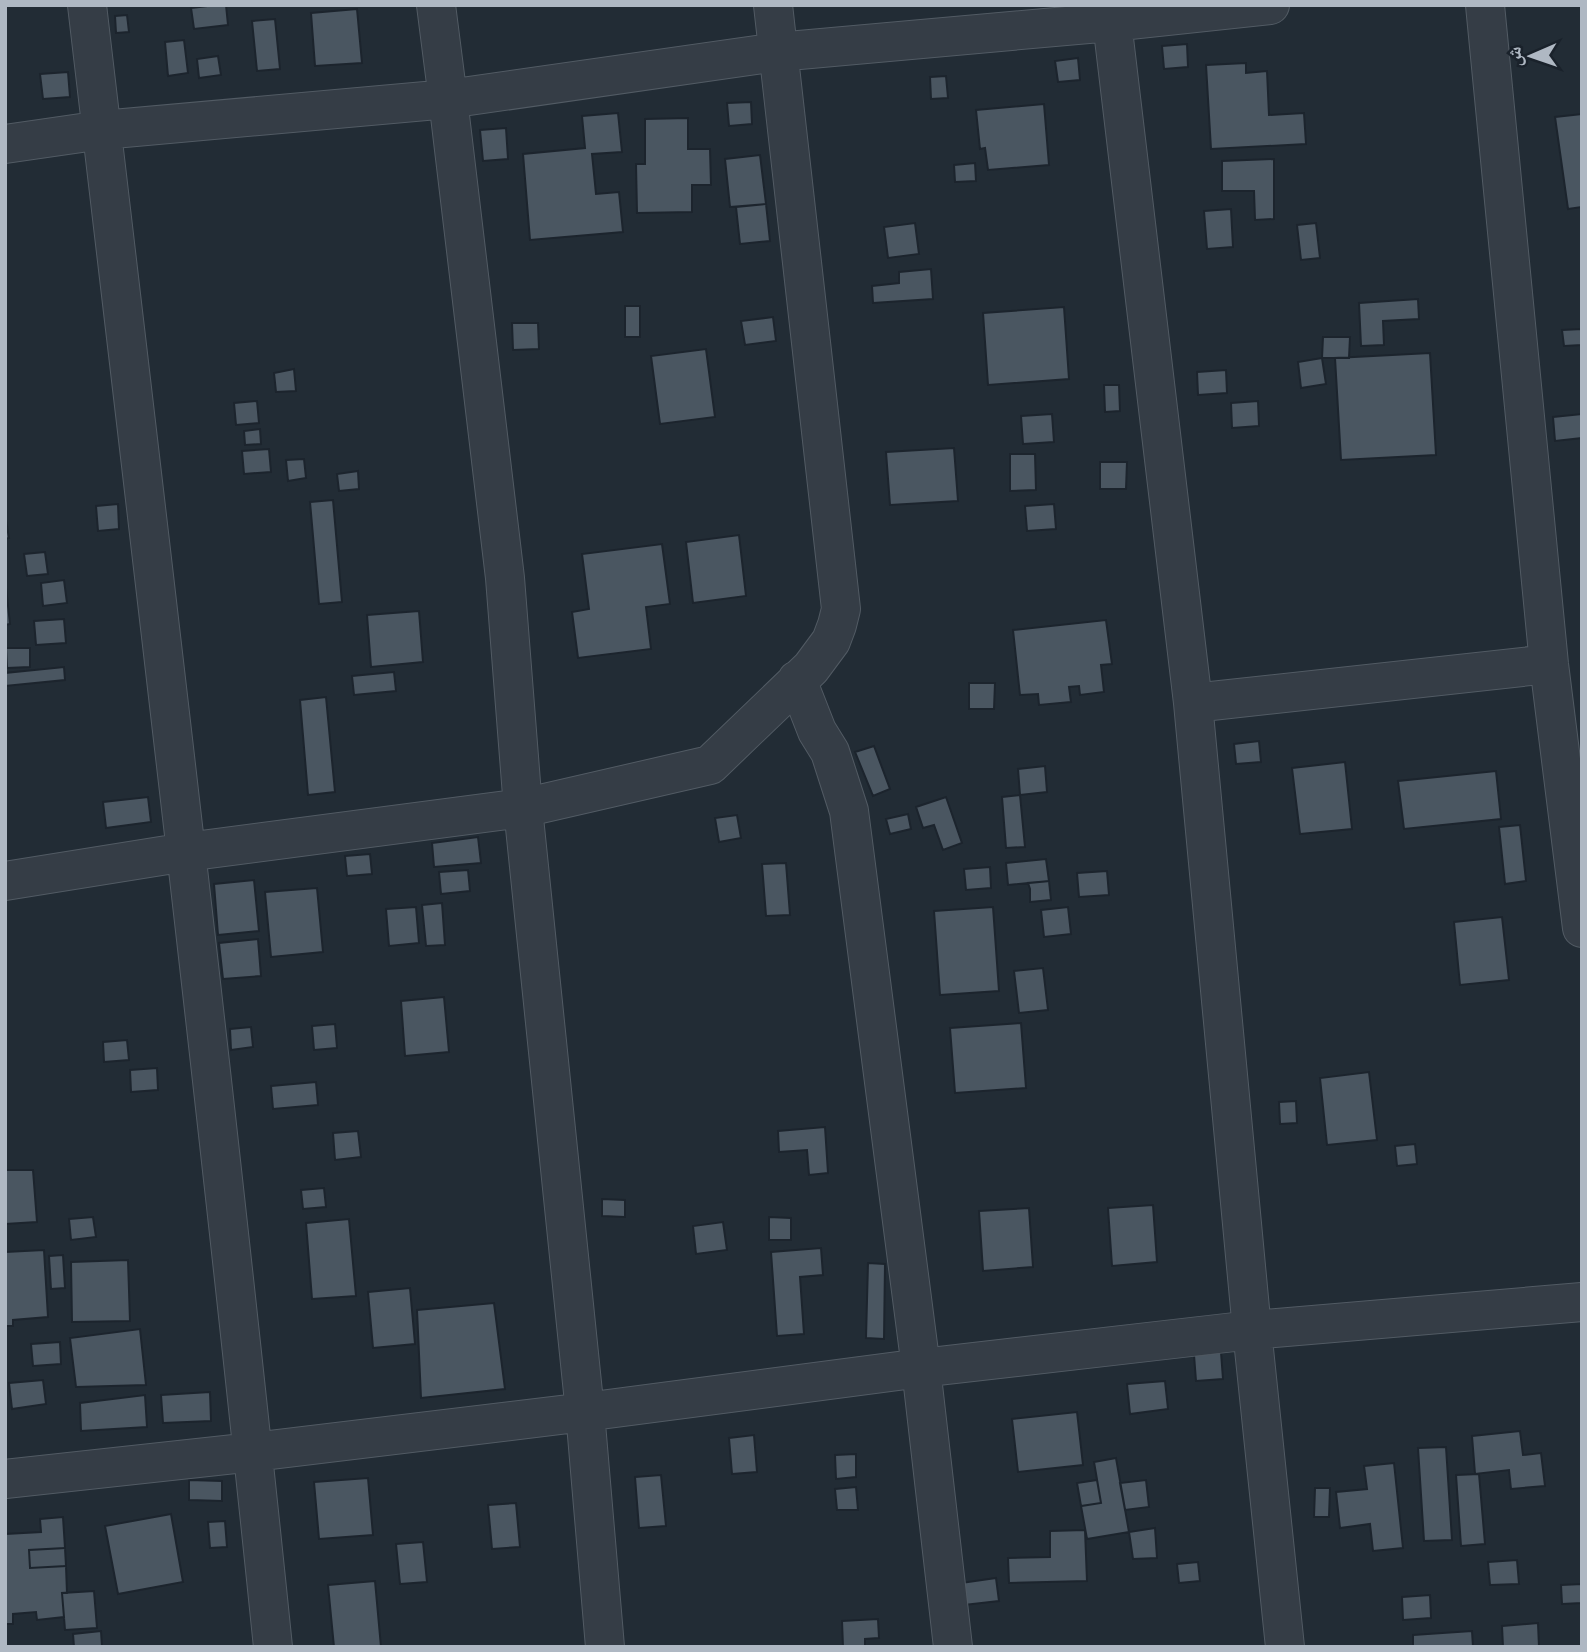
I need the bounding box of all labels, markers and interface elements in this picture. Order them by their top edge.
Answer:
north arrow [1496,21,1566,91]
text: ش [1503,46,1526,67]

